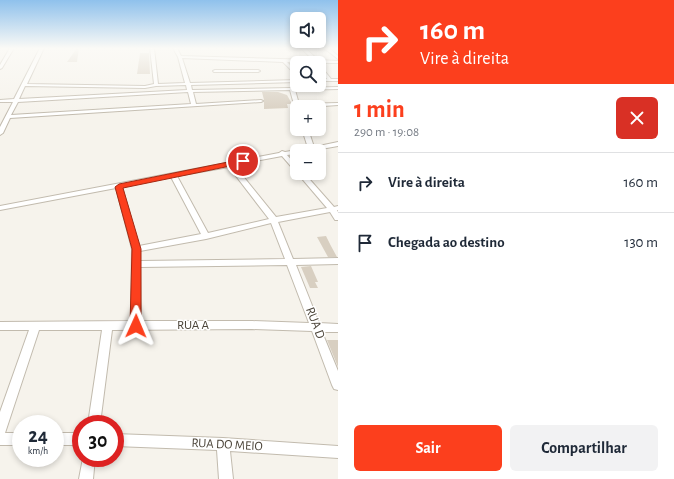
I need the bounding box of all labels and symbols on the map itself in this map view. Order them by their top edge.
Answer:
pin [226,144,260,178]
position arrow [115,305,157,347]
street label: RUA D [303,305,327,341]
street label: RUA A [177,319,210,332]
speed limit sign: 30 [72,415,124,467]
street label: RUA DO MEIO [191,437,263,453]

